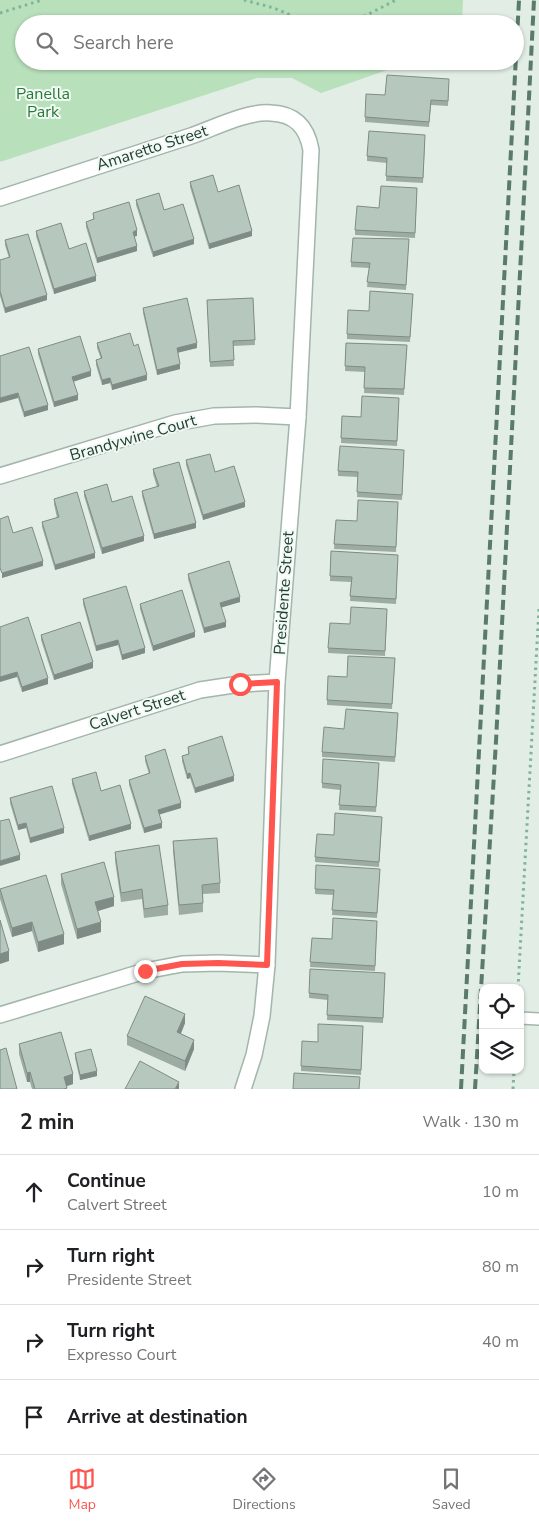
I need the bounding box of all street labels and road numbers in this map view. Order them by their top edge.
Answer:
street label: Amaretto Street [94,120,211,176]
street label: Brandywine Court [67,409,199,467]
street label: Presidente Street [269,530,299,656]
street label: Calvert Street [86,684,188,736]

